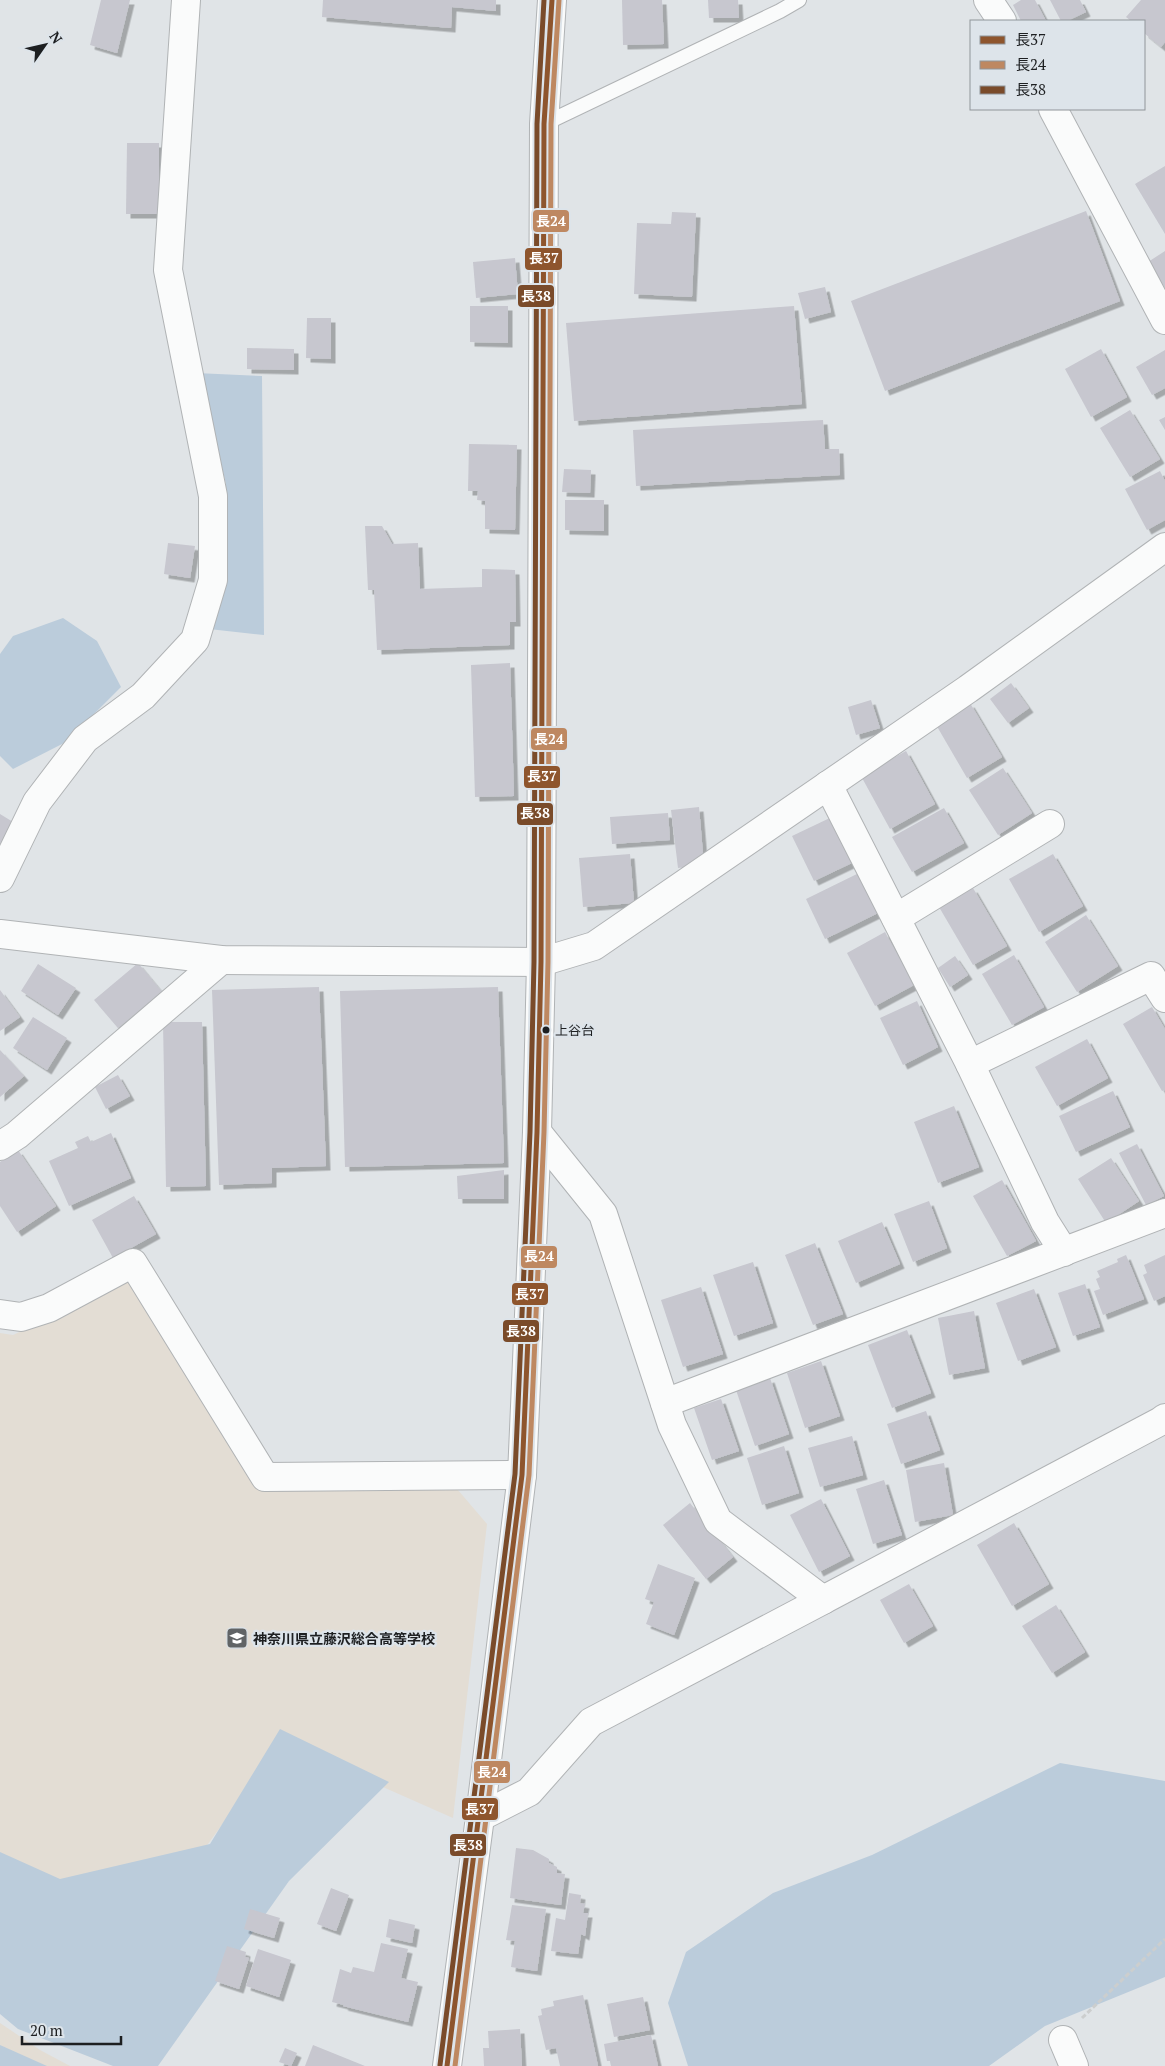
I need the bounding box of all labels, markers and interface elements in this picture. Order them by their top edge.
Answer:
north arrow [20,20,70,70]
legend [970,20,1145,110]
text: N [45,28,67,47]
text: 長37 [1015,29,1046,49]
text: 長24 [1015,54,1046,74]
text: 長38 [1015,79,1046,99]
line badge: 長24 [532,209,570,233]
text: 長24 [536,211,566,230]
line badge: 長37 [524,247,563,271]
text: 長37 [529,248,559,267]
line badge: 長38 [517,284,555,308]
text: 長38 [521,286,551,305]
line badge: 長24 [530,727,568,751]
text: 長24 [534,729,564,748]
line badge: 長37 [523,765,561,789]
text: 長37 [527,766,557,785]
line badge: 長38 [516,802,554,826]
text: 長38 [520,803,550,822]
place label: 上谷台 [555,1021,594,1039]
marker: 上谷台 [541,1025,551,1035]
line badge: 長24 [520,1245,558,1269]
text: 長24 [524,1246,554,1265]
line badge: 長37 [511,1282,549,1306]
text: 長37 [515,1284,545,1303]
line badge: 長38 [502,1319,540,1343]
text: 長38 [506,1321,536,1340]
school or university icon: 神奈川県立藤沢総合高等学校 [225,1626,249,1650]
place label: 神奈川県立藤沢総合高等学校 [253,1629,435,1648]
line badge: 長24 [473,1760,511,1784]
text: 長24 [477,1762,507,1781]
line badge: 長37 [461,1797,499,1821]
text: 長37 [465,1799,495,1818]
line badge: 長38 [449,1833,487,1857]
text: 長38 [453,1835,483,1854]
scale bar [22,2014,121,2046]
text: 20 m [30,2020,63,2040]

